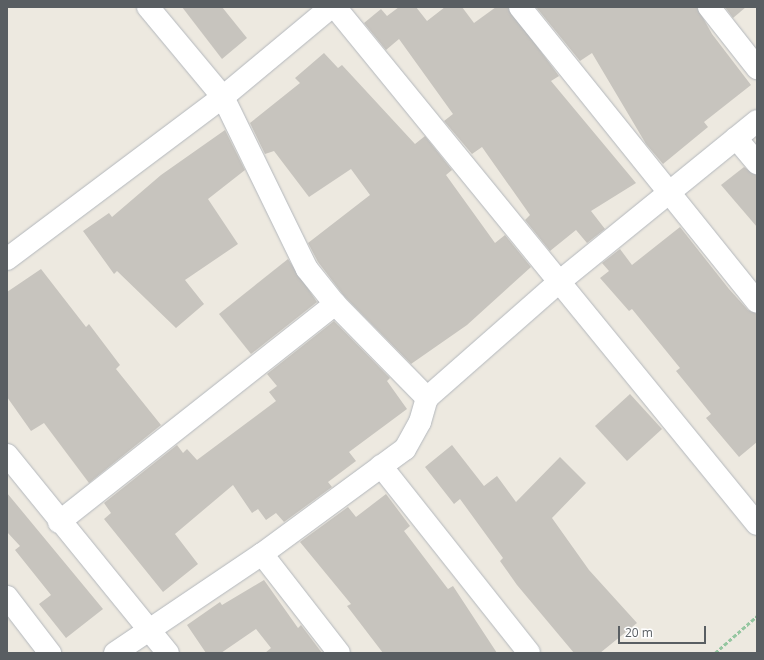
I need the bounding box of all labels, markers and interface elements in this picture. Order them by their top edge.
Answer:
scale bar [620,618,708,644]
text: 20 m [625,624,653,641]

